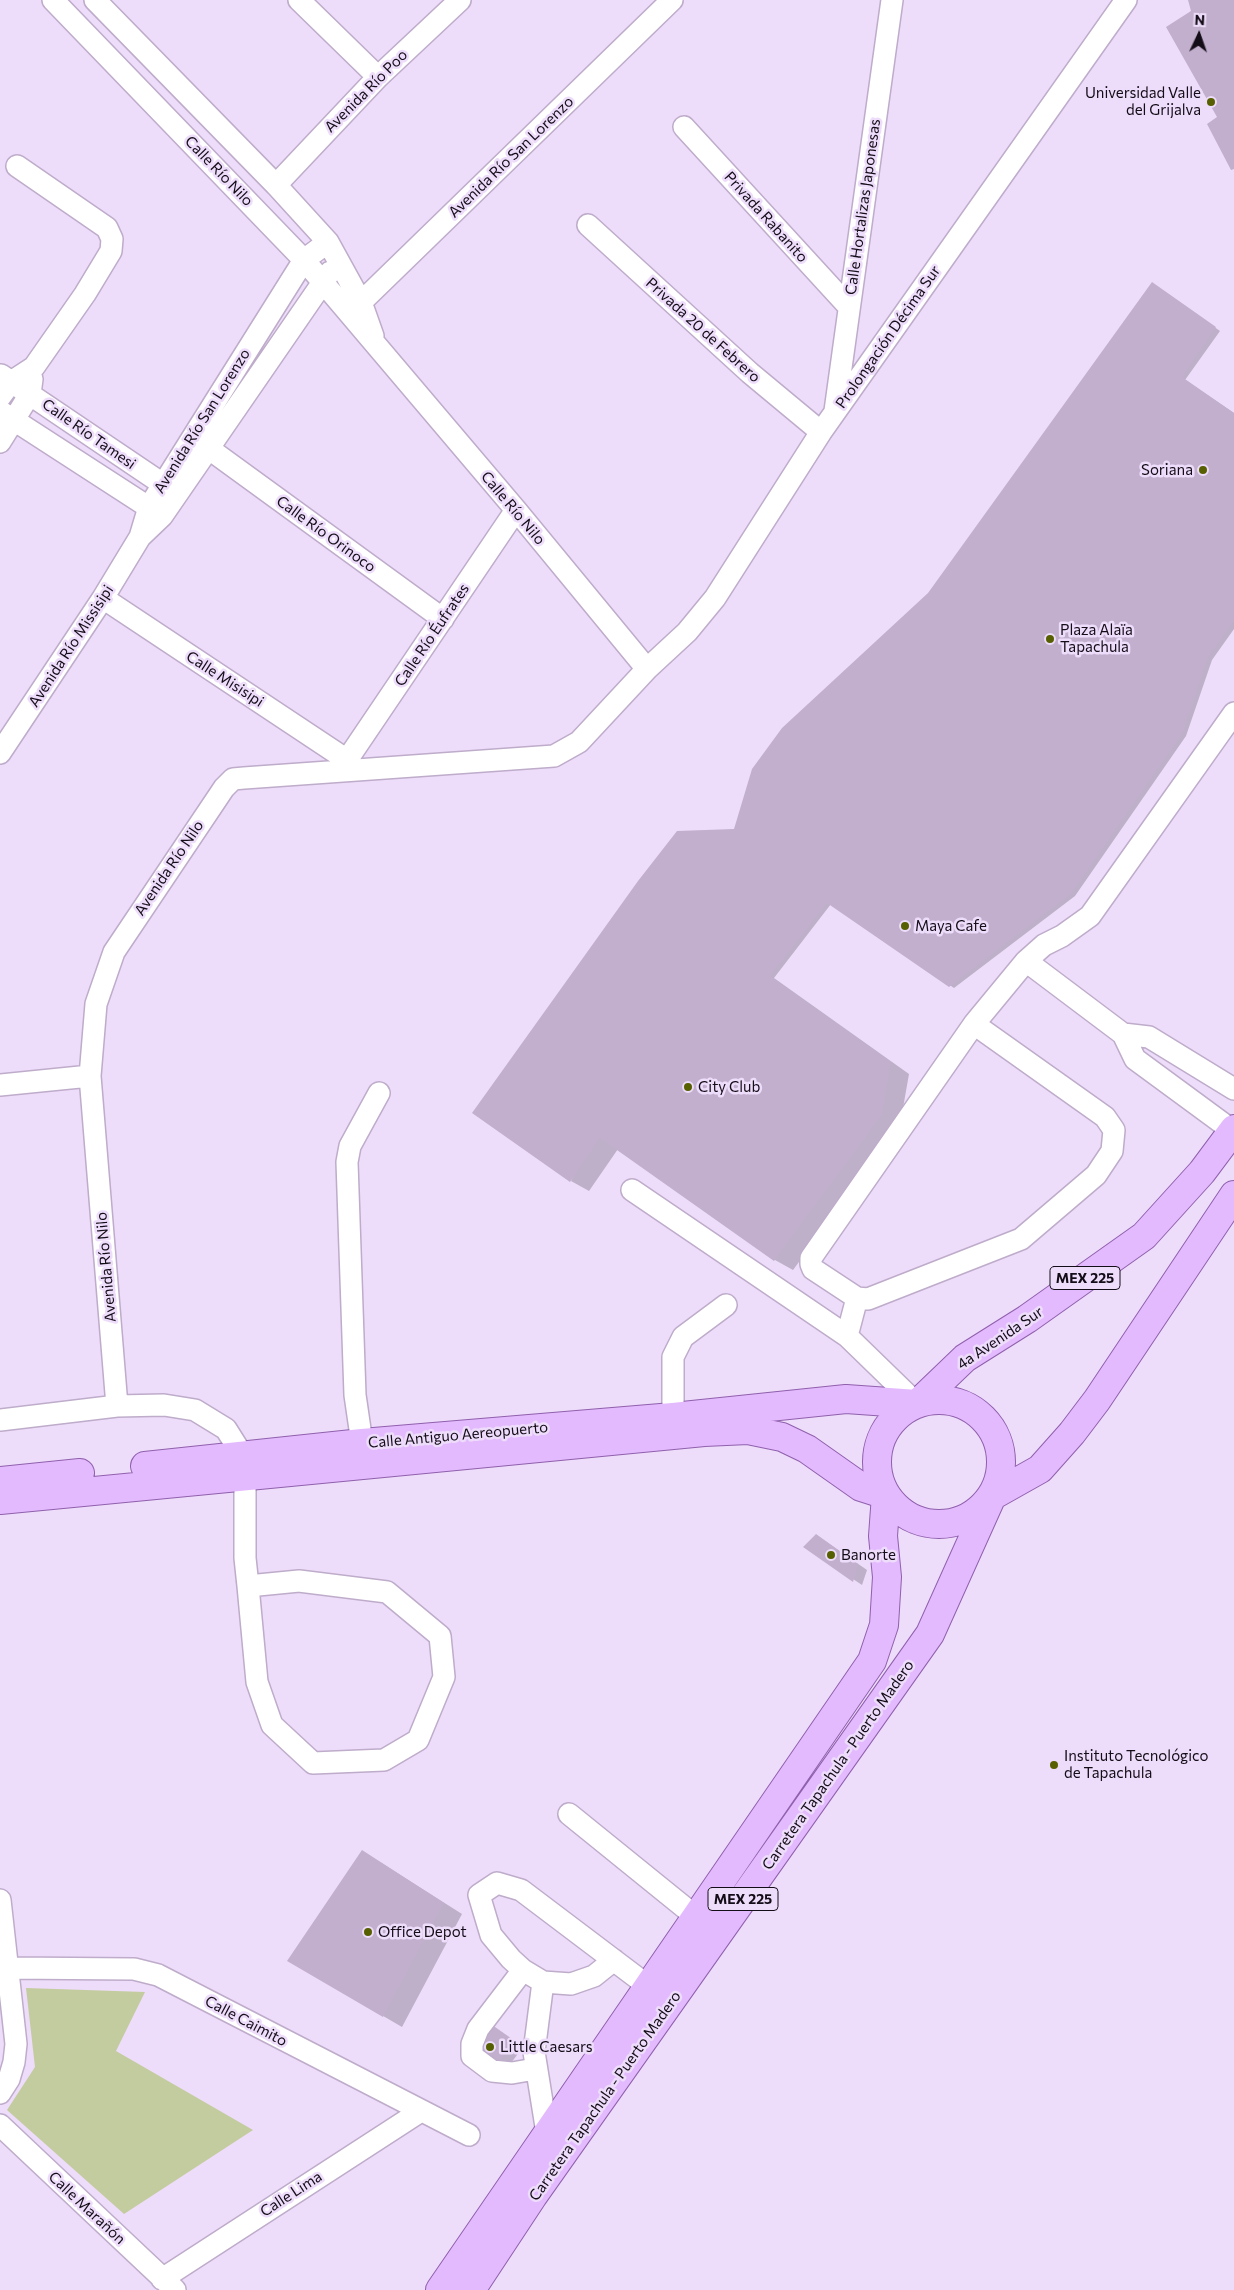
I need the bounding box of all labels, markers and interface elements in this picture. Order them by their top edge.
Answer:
north arrow [1174,10,1224,60]
text: N [1194,11,1205,28]
street label: Avenida Río Poo [321,46,411,136]
place label: Universidad Valle del Grijalva [1085,84,1201,119]
street label: Avenida Río San Lorenzo [445,93,577,221]
marker: Universidad Valle del Grijalva [1205,96,1217,108]
street label: Calle Hortalizas Japonesas [842,118,884,296]
street label: Calle Río Nilo [181,132,257,210]
street label: Privada Rabanito [720,168,812,266]
street label: Prolongación Décima Sur [832,262,944,412]
street label: Privada 20 de Febrero [642,274,764,386]
street label: Avenida Río San Lorenzo [150,345,254,497]
street label: Calle Río Tamesi [39,395,139,473]
place label: Soriana [1141,461,1193,479]
marker: Soriana [1197,464,1209,476]
street label: Calle Río Nilo [477,468,549,548]
street label: Calle Río Orinoco [273,492,379,576]
street label: Calle Río Éufrates [391,580,473,690]
street label: Avenida Río Missisipi [25,582,117,710]
place label: Plaza Alaïa Tapachula [1060,621,1133,656]
marker: Plaza Alaïa Tapachula [1044,633,1056,645]
street label: Calle Misisipi [183,647,267,711]
street label: Avenida Río Nilo [131,817,207,919]
place label: Maya Cafe [915,917,987,935]
marker: Maya Cafe [899,920,911,932]
place label: City Club [698,1078,760,1096]
marker: City Club [682,1081,694,1093]
street label: Avenida Río Nilo [92,1211,120,1323]
road number: MEX 225 [1050,1266,1120,1290]
street label: 4a Avenida Sur [954,1303,1046,1373]
street label: Calle Antiguo Aereopuerto [367,1418,549,1452]
place label: Banorte [841,1546,896,1564]
marker: Banorte [825,1549,837,1561]
street label: Carretera Tapachula - Puerto Madero [758,1657,918,1873]
place label: Instituto Tecnológico de Tapachula [1064,1747,1208,1782]
marker: Instituto Tecnológico de Tapachula [1048,1759,1060,1771]
road number: MEX 225 [708,1888,778,1910]
place label: Office Depot [378,1923,467,1941]
marker: Office Depot [362,1926,374,1938]
street label: Carretera Tapachula - Puerto Madero [525,1988,685,2204]
street label: Calle Caimito [202,1992,290,2050]
place label: Little Caesars [500,2038,593,2056]
marker: Little Caesars [484,2041,496,2053]
street label: Calle Lima [257,2167,325,2221]
street label: Calle Marañón [45,2168,129,2248]

